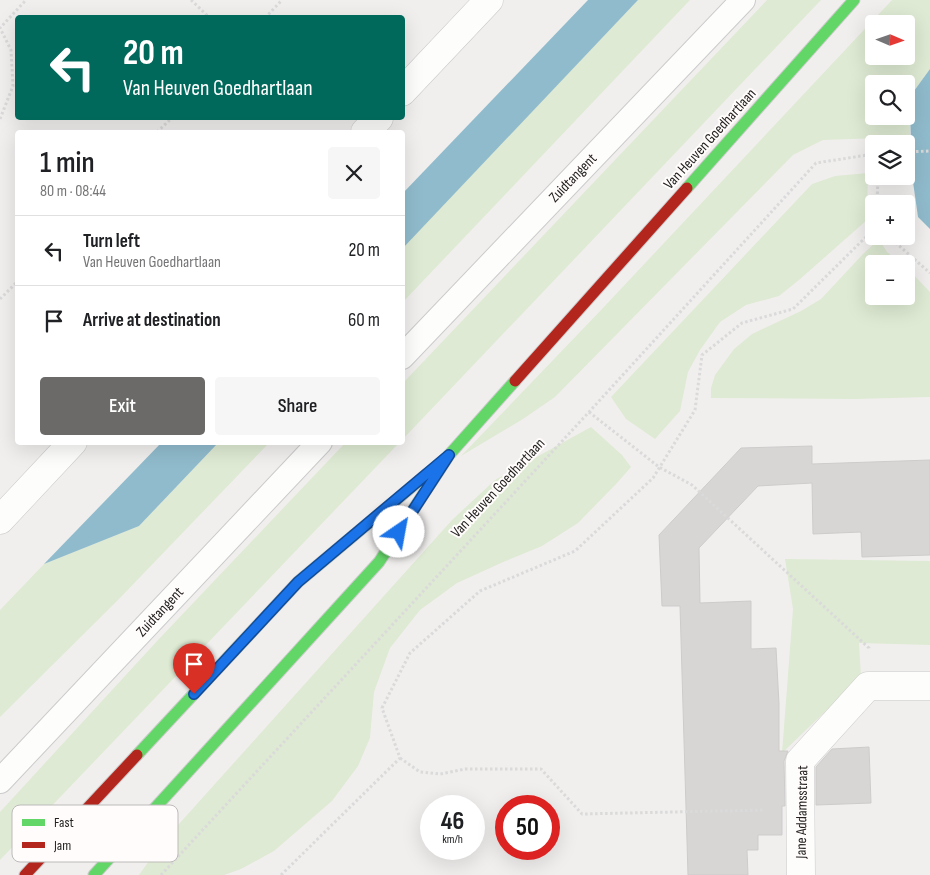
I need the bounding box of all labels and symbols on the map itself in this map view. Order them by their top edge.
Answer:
north arrow [865,15,915,65]
street label: Van Heuven Goedhartlaan [660,85,760,193]
street label: Zuidtangent [545,149,601,207]
street label: Van Heuven Goedhartlaan [447,434,549,542]
position arrow [372,505,424,557]
street label: Zuidtangent [132,583,188,641]
pin [173,643,215,694]
street label: Jane Addamsstraat [792,765,812,860]
speed limit sign: 50 [495,795,560,860]
legend [12,805,178,862]
text: Fast [54,814,74,831]
text: Jam [53,837,71,854]

